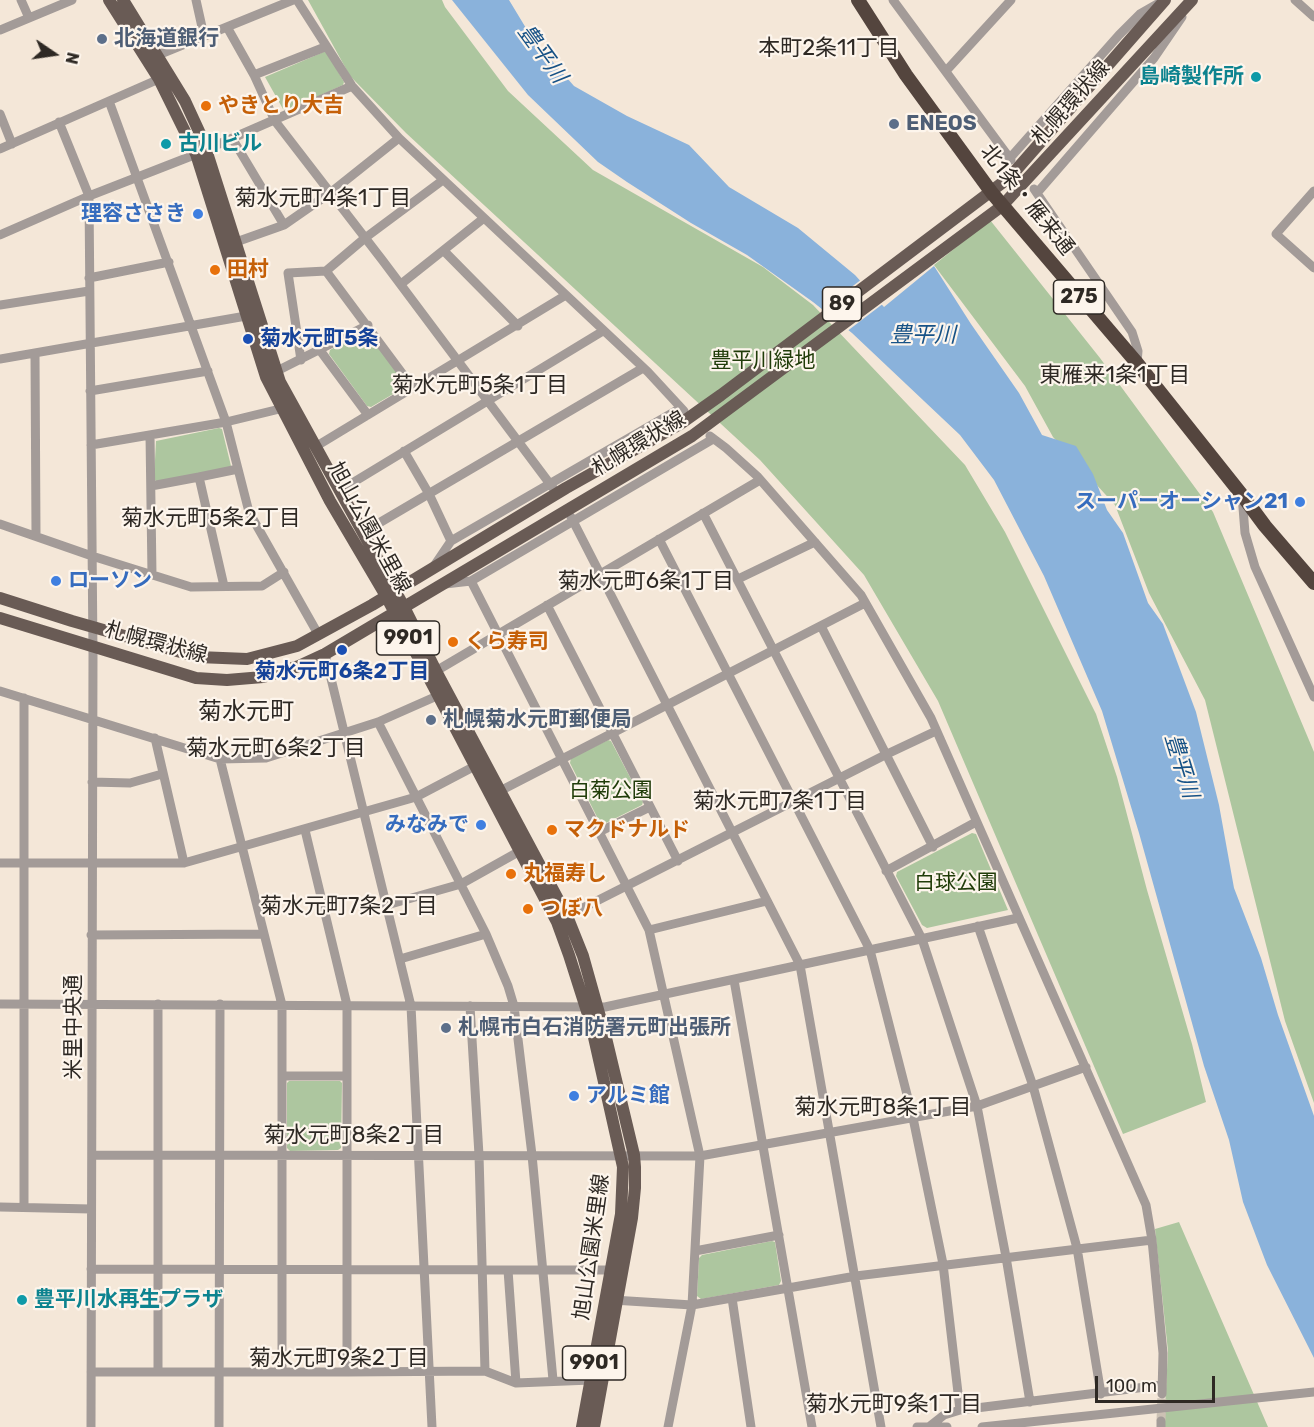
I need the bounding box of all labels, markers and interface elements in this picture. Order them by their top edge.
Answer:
water label: 豊平川 [512,20,572,88]
north arrow [24,24,84,84]
place label: 北海道銀行 [114,26,219,52]
marker: 北海道銀行 [95,32,109,46]
district label: 本町2条11丁目 [758,36,900,62]
text: N [61,50,83,66]
street label: 札幌環状線 [1027,56,1115,150]
place label: 島崎製作所 [1139,64,1244,90]
marker: 島崎製作所 [1249,70,1263,84]
place label: やきとり大吉 [218,93,344,119]
marker: やきとり大吉 [199,99,213,113]
place label: ENEOS [906,111,977,137]
marker: ENEOS [887,117,901,131]
place label: 古川ビル [178,131,262,157]
marker: 古川ビル [159,137,173,151]
street label: 北1条・雁来通 [975,140,1079,260]
district label: 菊水元町4条1丁目 [234,186,412,212]
place label: 理容ささき [81,201,186,227]
marker: 理容ささき [191,207,205,221]
place label: 田村 [227,257,269,283]
marker: 田村 [208,263,222,277]
road number: 275 [1054,280,1104,314]
road number: 89 [822,287,862,321]
water label: 豊平川 [890,323,956,349]
place label: 菊水元町5条 [260,326,379,352]
marker: 菊水元町5条 [241,332,255,346]
park label: 豊平川緑地 [711,348,815,374]
district label: 東雁来1条1丁目 [1040,363,1190,389]
district label: 菊水元町5条1丁目 [392,373,568,399]
street label: 札幌環状線 [588,406,690,482]
street label: 旭山公園米里線 [322,458,416,598]
place label: スーパーオーシャン21 [1075,489,1288,515]
marker: スーパーオーシャン21 [1293,495,1307,509]
district label: 菊水元町5条2丁目 [121,506,301,532]
place label: ローソン [68,568,152,594]
district label: 菊水元町6条1丁目 [558,569,734,595]
marker: ローソン [49,574,63,588]
street label: 札幌環状線 [102,617,210,669]
road number: 9901 [376,621,440,655]
place label: くら寿司 [465,629,549,655]
marker: くら寿司 [446,635,460,649]
marker: 菊水元町6条2丁目 [335,643,349,657]
place label: 菊水元町6条2丁目 [255,659,429,685]
district label: 菊水元町 [198,698,294,726]
place label: 札幌菊水元町郵便局 [443,707,632,733]
marker: 札幌菊水元町郵便局 [424,713,438,727]
water label: 豊平川 [1159,731,1203,801]
district label: 菊水元町6条2丁目 [186,736,366,762]
park label: 白菊公園 [569,778,653,804]
district label: 菊水元町7条1丁目 [693,789,867,815]
place label: みなみで [385,812,469,838]
place label: マクドナルド [564,817,690,843]
marker: みなみで [474,818,488,832]
marker: マクドナルド [545,823,559,837]
place label: 丸福寿し [523,861,607,887]
marker: 丸福寿し [504,867,518,881]
park label: 白球公園 [914,870,998,896]
district label: 菊水元町7条2丁目 [260,894,438,920]
place label: つぼ八 [540,896,603,922]
marker: つぼ八 [521,902,535,916]
street label: 米里中央通 [61,975,87,1079]
place label: 札幌市白石消防署元町出張所 [458,1015,731,1041]
marker: 札幌市白石消防署元町出張所 [439,1021,453,1035]
place label: アルミ館 [586,1083,670,1109]
marker: アルミ館 [567,1089,581,1103]
district label: 菊水元町8条1丁目 [794,1095,972,1121]
district label: 菊水元町8条2丁目 [264,1123,444,1149]
street label: 旭山公園米里線 [569,1172,615,1322]
place label: 豊平川水再生プラザ [34,1287,223,1313]
marker: 豊平川水再生プラザ [15,1293,29,1307]
district label: 菊水元町9条2丁目 [249,1346,429,1372]
road number: 9901 [562,1346,626,1380]
scale bar [1098,1364,1218,1402]
text: 100 m [1106,1375,1157,1397]
district label: 菊水元町9条1丁目 [806,1392,982,1418]

